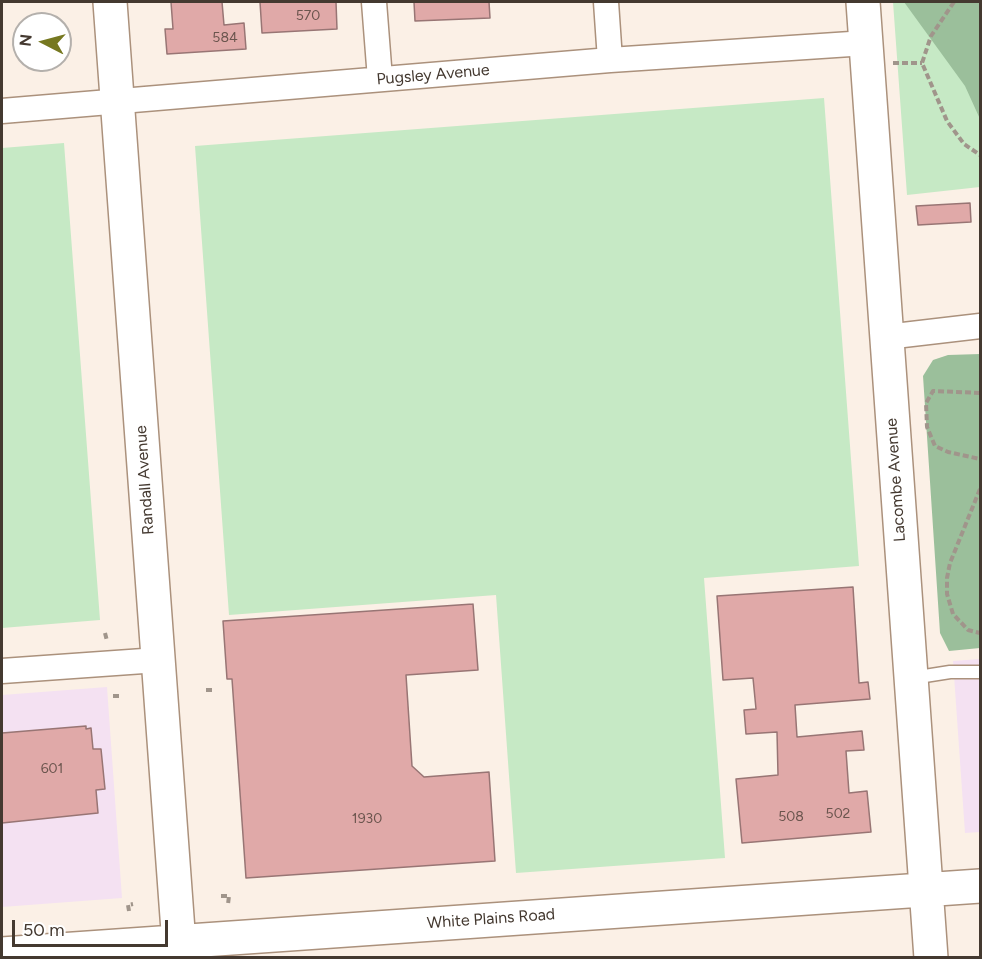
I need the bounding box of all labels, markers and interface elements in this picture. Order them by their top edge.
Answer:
house number: 570 [296,8,320,24]
north arrow [12,12,72,72]
house number: 584 [212,30,238,46]
text: N [15,33,36,47]
street label: Pugsley Avenue [376,60,490,90]
street label: Lacombe Avenue [882,417,910,543]
street label: Randall Avenue [132,425,158,535]
house number: 601 [41,761,63,777]
house number: 502 [826,806,850,822]
house number: 508 [778,809,804,825]
house number: 1930 [352,811,382,827]
street label: White Plains Road [426,905,556,933]
scale bar [15,908,171,946]
text: 50 m [23,919,65,941]

